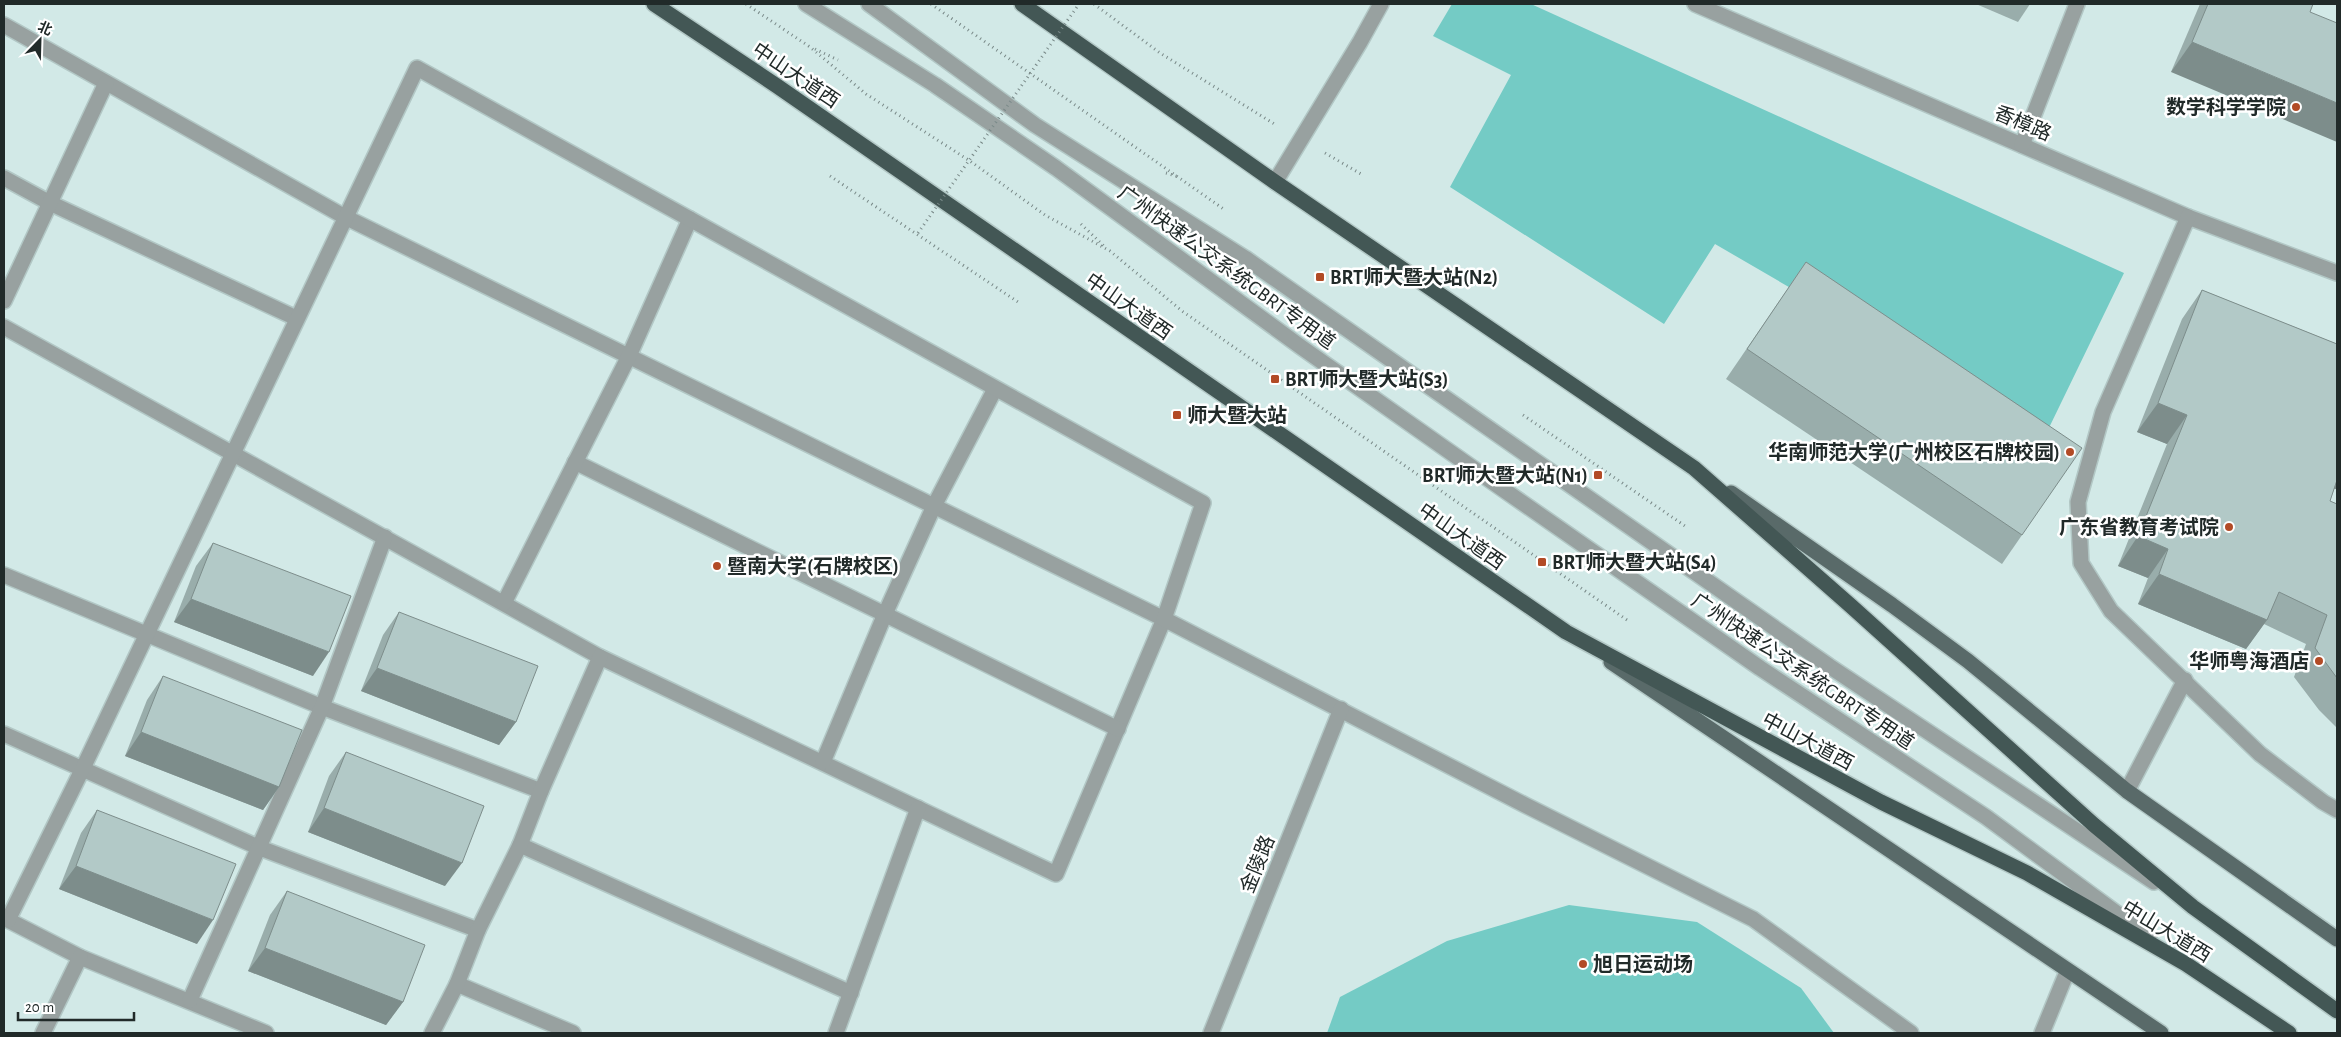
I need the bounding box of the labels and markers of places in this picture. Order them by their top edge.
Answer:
place label: 数学科学学院 [2166,96,2286,118]
marker: 数学科学学院 [2290,101,2302,113]
place label: BRT师大暨大站(N2) [1330,267,1498,288]
marker: BRT师大暨大站(N2) [1314,271,1326,283]
place label: BRT师大暨大站(S3) [1285,369,1448,390]
marker: BRT师大暨大站(S3) [1269,373,1281,385]
place label: 师大暨大站 [1187,405,1287,426]
marker: 师大暨大站 [1171,409,1183,421]
place label: 华南师范大学(广州校区石牌校园) [1768,441,2060,463]
marker: 华南师范大学(广州校区石牌校园) [2064,446,2076,458]
place label: BRT师大暨大站(N1) [1422,465,1588,486]
marker: BRT师大暨大站(N1) [1592,469,1604,481]
place label: 广东省教育考试院 [2059,516,2219,538]
marker: 广东省教育考试院 [2223,521,2235,533]
place label: BRT师大暨大站(S4) [1552,552,1717,573]
place label: 暨南大学(石牌校区) [727,555,899,577]
marker: BRT师大暨大站(S4) [1536,556,1548,568]
marker: 暨南大学(石牌校区) [711,560,723,572]
place label: 华师粤海酒店 [2189,650,2309,672]
marker: 华师粤海酒店 [2313,655,2325,667]
place label: 旭日运动场 [1593,954,1693,975]
marker: 旭日运动场 [1577,958,1589,970]

